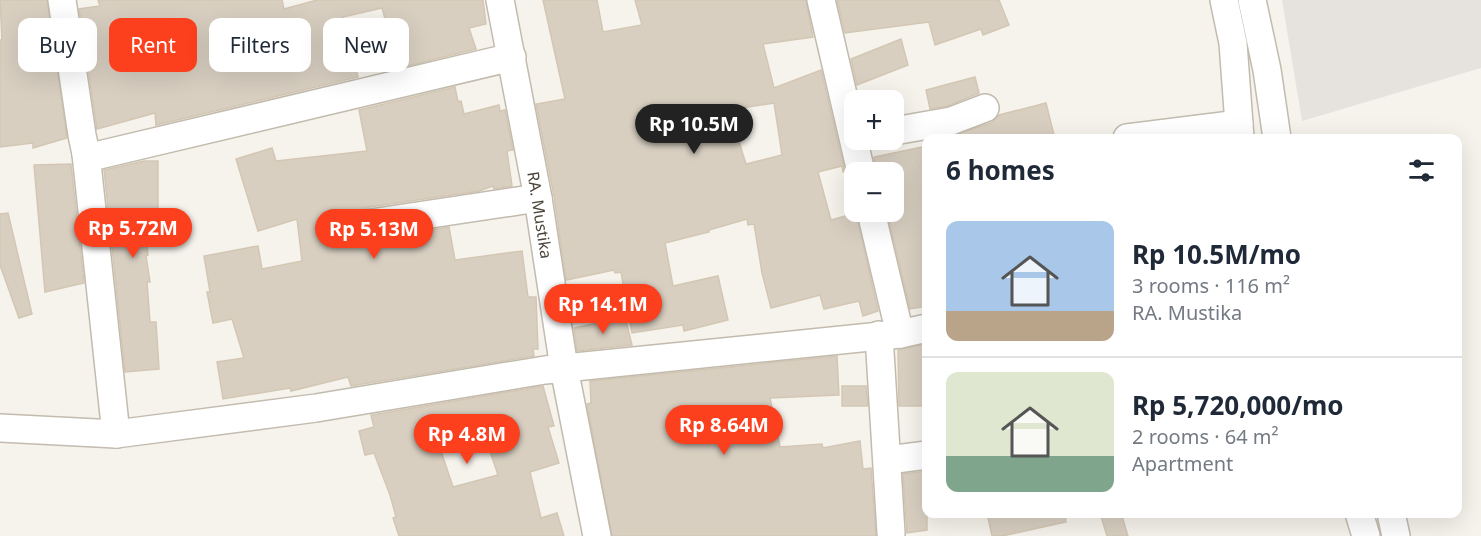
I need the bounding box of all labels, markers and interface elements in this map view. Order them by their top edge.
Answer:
chip: Buy [18,18,97,72]
chip: Rent [109,18,197,72]
chip: Filters [209,18,311,72]
chip: New [323,18,409,72]
map controls [844,90,904,222]
button: + [844,90,904,150]
pin: Rp 10.5M [632,104,756,155]
text: Rp 10.5M [649,110,739,137]
text: 6 homes [946,152,1055,188]
icon: filters [1405,154,1438,187]
button: − [844,162,904,222]
street label: RA. Mustika [522,170,558,260]
pin: Rp 5.72M [71,208,195,259]
pin: Rp 5.13M [312,209,436,260]
text: Rp 5.72M [88,214,178,241]
text: Rp 5.13M [329,215,419,242]
text: Rp 10.5M/mo [1132,236,1301,272]
icon: home [994,245,1066,317]
text: 3 rooms · 116 m² [1132,272,1290,299]
pin: Rp 14.1M [541,284,665,335]
text: Rp 14.1M [558,290,648,317]
text: RA. Mustika [1132,299,1242,326]
text: Rp 5,720,000/mo [1132,387,1344,423]
icon: home [994,396,1066,468]
pin: Rp 8.64M [662,405,786,456]
text: Rp 8.64M [679,411,769,438]
pin: Rp 4.8M [412,414,522,465]
text: Rp 4.8M [428,420,506,447]
text: 2 rooms · 64 m² [1132,423,1279,450]
text: Apartment [1132,450,1233,477]

